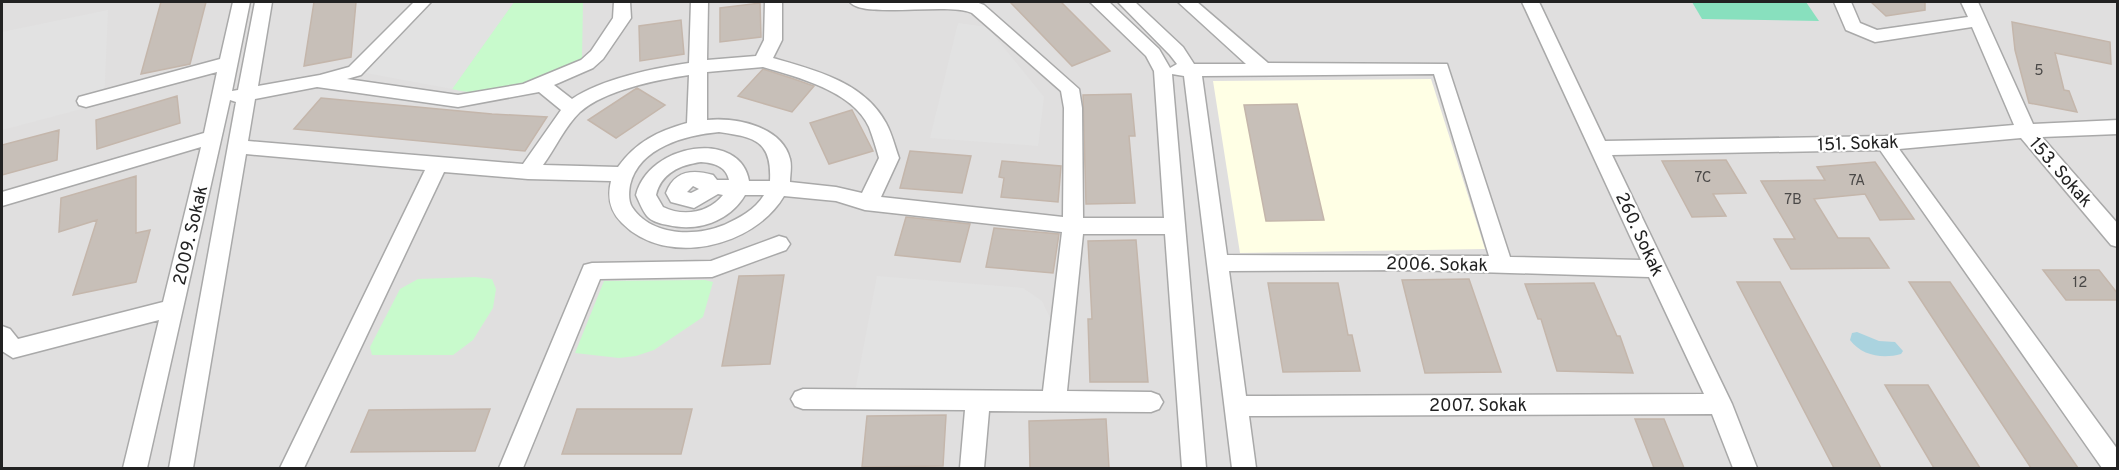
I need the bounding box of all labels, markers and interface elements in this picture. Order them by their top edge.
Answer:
house number: 5 [2034,62,2044,81]
street label: 151. Sokak [1817,132,1899,157]
street label: 153. Sokak [2023,133,2097,213]
house number: 7C [1695,169,1711,188]
house number: 7A [1849,172,1865,191]
street label: 2009. Sokak [169,183,214,287]
street label: 260. Sokak [1609,189,1668,280]
house number: 7B [1784,191,1802,210]
street label: 2006. Sokak [1386,253,1488,278]
house number: 12 [2073,274,2087,293]
street label: 2007. Sokak [1429,395,1527,418]

